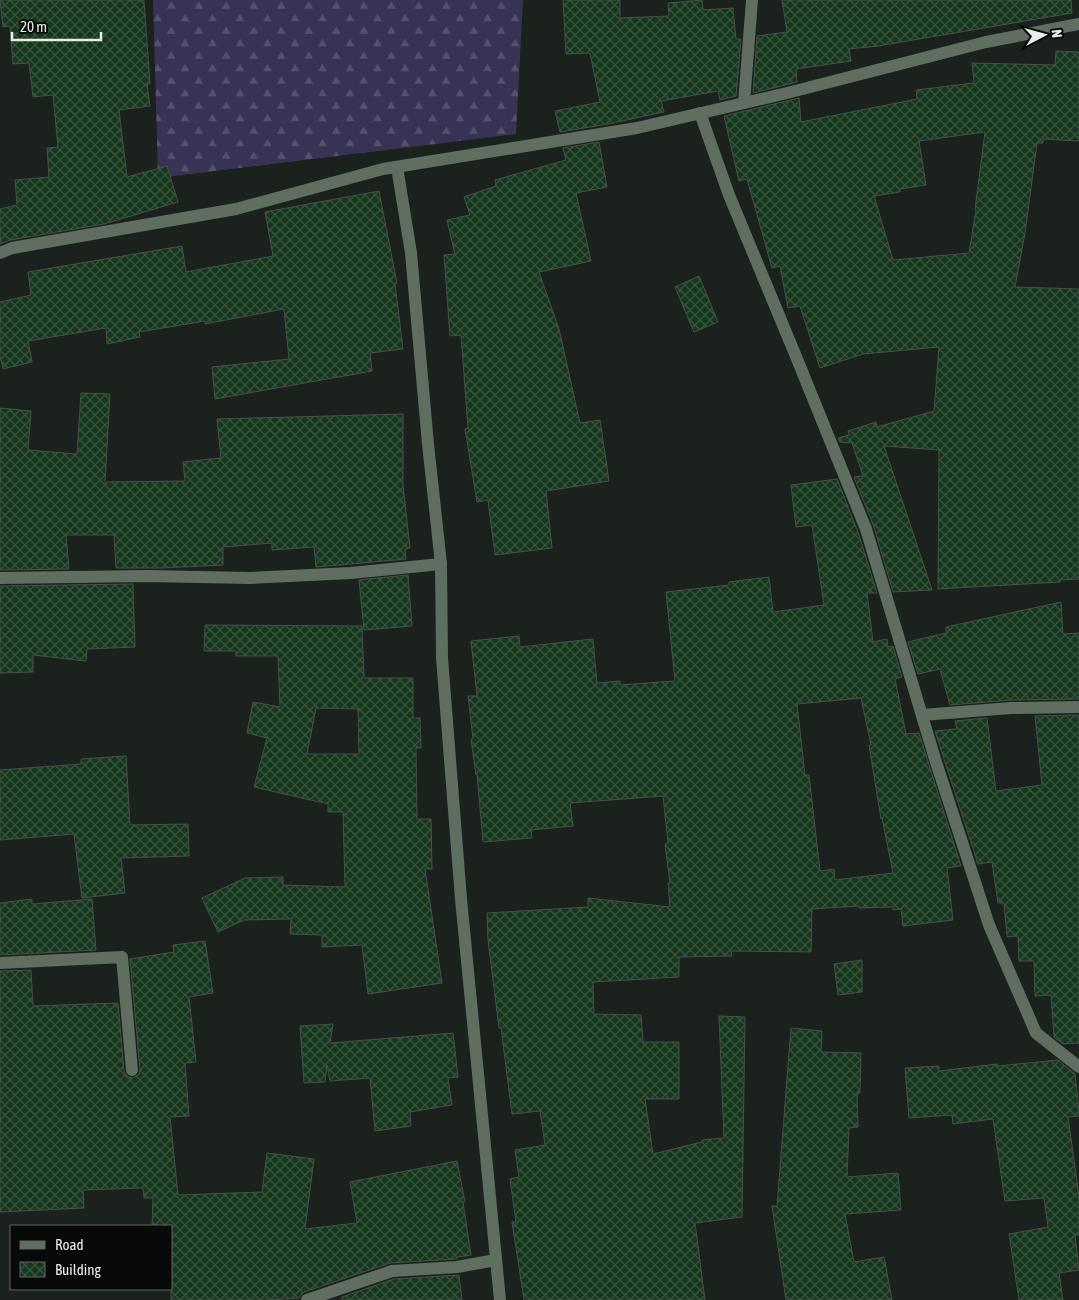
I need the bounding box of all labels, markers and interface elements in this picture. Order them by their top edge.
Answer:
scale bar [12,10,101,42]
north arrow [1019,10,1069,60]
text: 20 m [20,18,47,35]
text: N [1049,29,1065,39]
legend [10,1225,172,1290]
text: Road [55,1236,84,1253]
text: Building [55,1261,101,1278]

